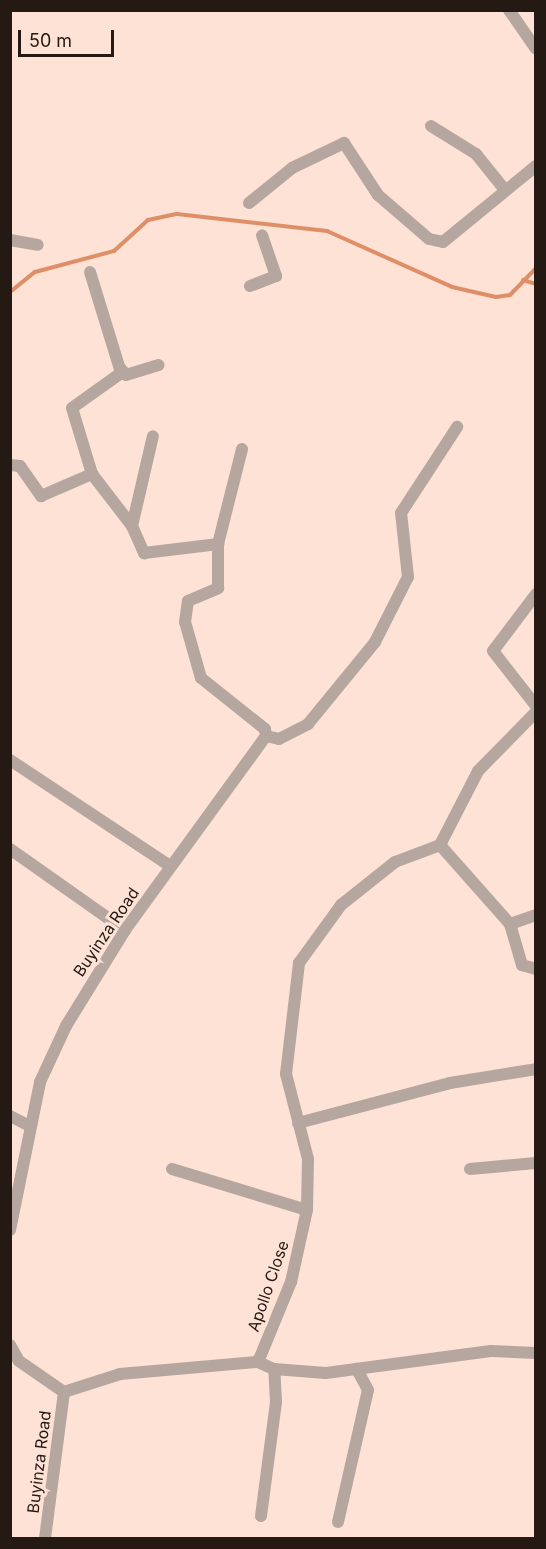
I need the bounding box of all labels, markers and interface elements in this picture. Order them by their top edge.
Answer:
scale bar [21,18,117,56]
text: 50 m [29,30,72,51]
street label: Buyinza Road [69,884,143,980]
street label: Apollo Close [243,1238,293,1334]
street label: Buyinza Road [23,1410,55,1514]

